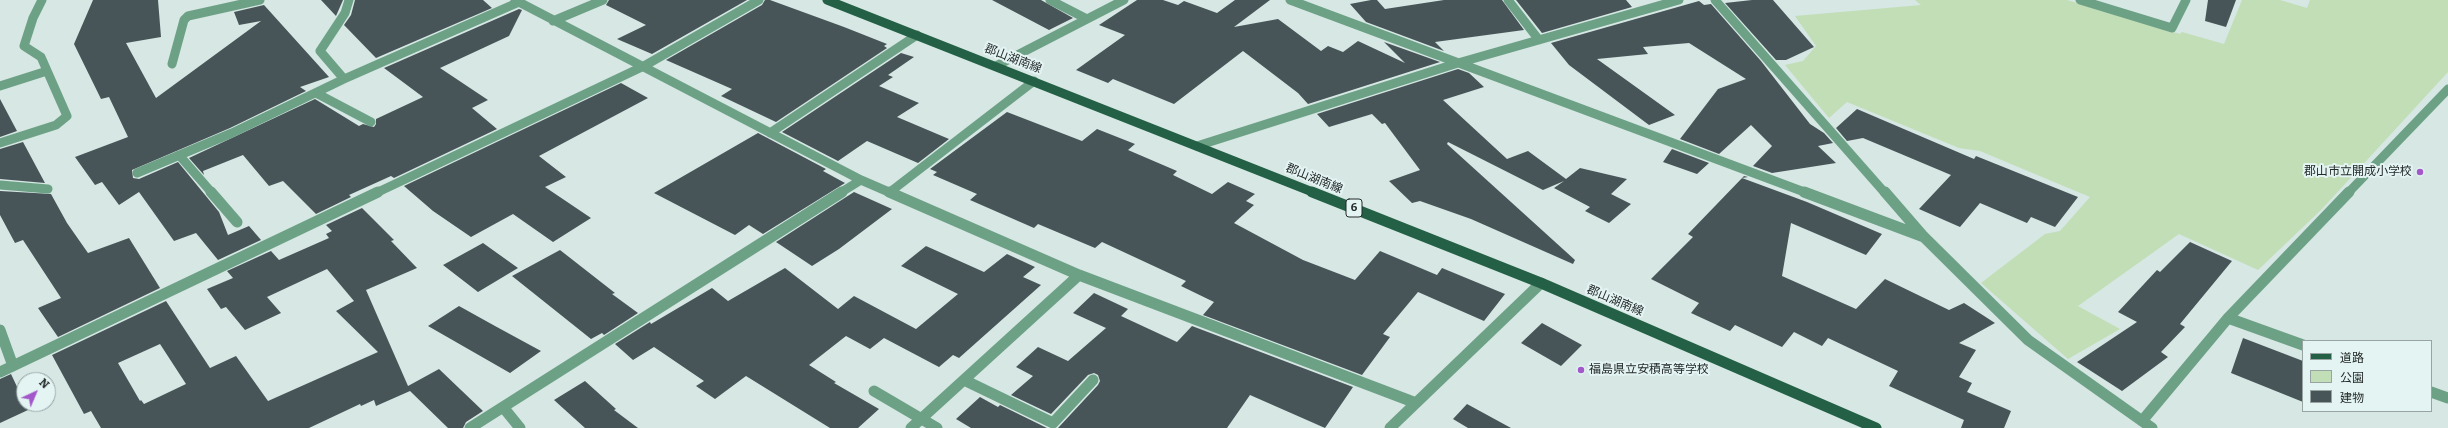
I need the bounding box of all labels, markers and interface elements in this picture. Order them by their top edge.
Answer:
street label: 郡山湖南線 [982,42,1044,76]
street label: 郡山湖南線 [1283,161,1345,197]
place label: 郡山市立開成小学校 [2304,165,2412,179]
marker: 郡山市立開成小学校 [2415,167,2425,177]
road number: 6 [1346,199,1362,217]
street label: 郡山湖南線 [1585,283,1645,319]
legend [2302,340,2432,412]
text: 道路 [2340,351,2364,365]
place label: 福島県立安積高等学校 [1589,363,1709,377]
marker: 福島県立安積高等学校 [1576,365,1586,375]
text: 公園 [2340,371,2364,385]
north arrow [16,372,56,412]
text: N [36,376,52,391]
text: 建物 [2340,391,2364,405]

